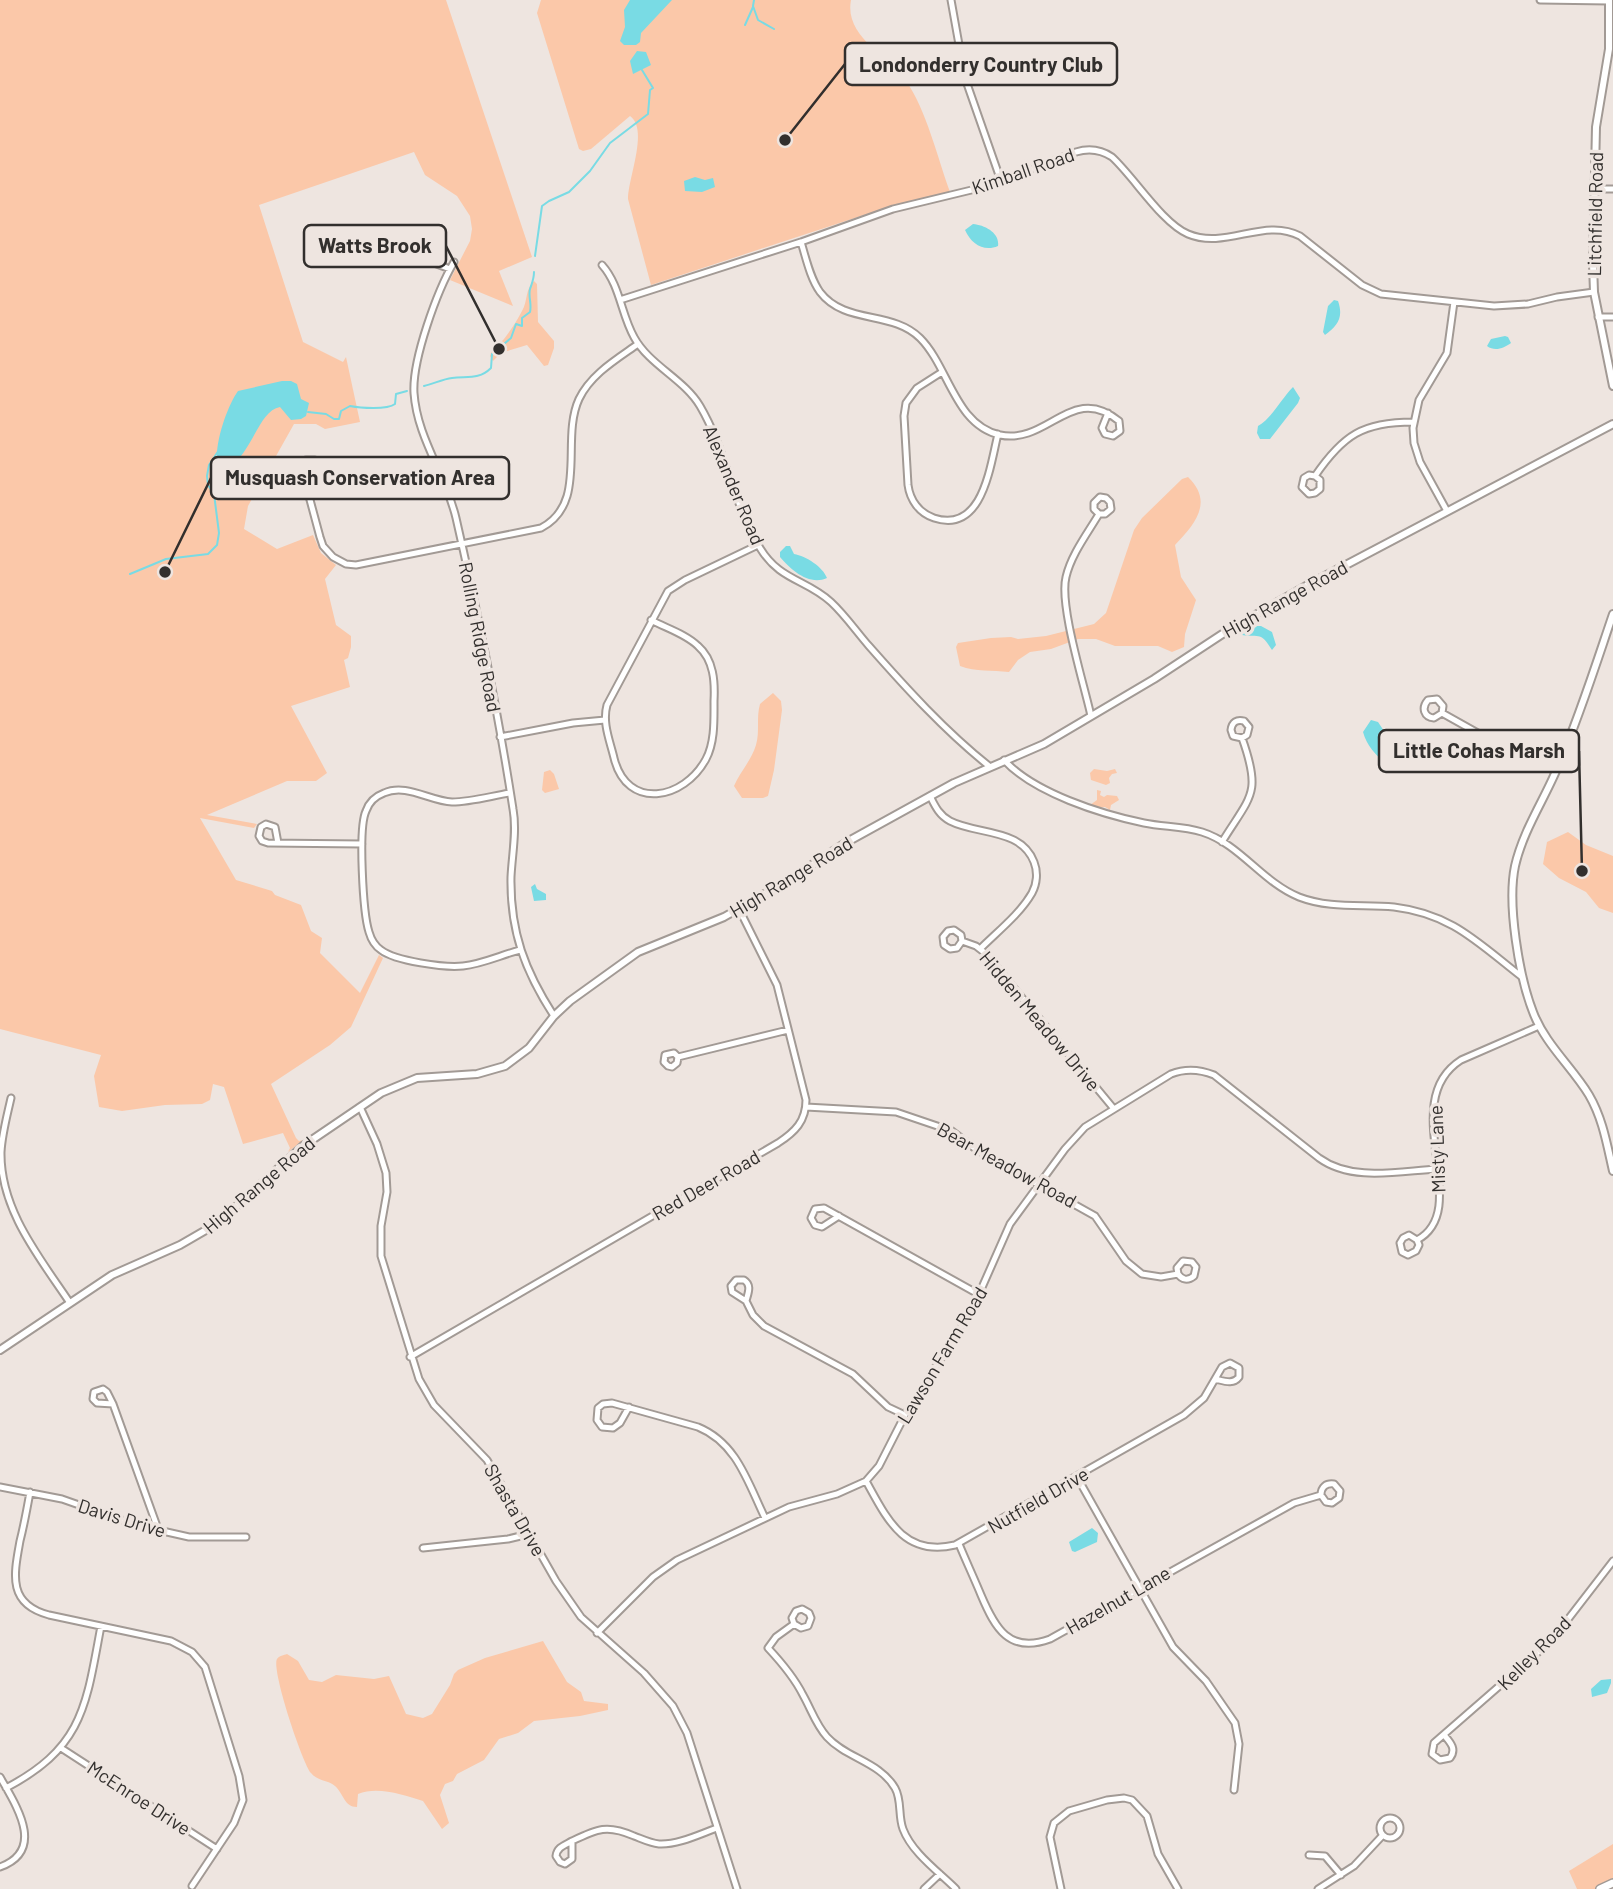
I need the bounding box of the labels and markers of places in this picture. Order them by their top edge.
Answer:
callout: Londonderry Country Club [845,43,1117,85]
callout: Watts Brook [304,225,446,267]
callout: Musquash Conservation Area [211,457,509,499]
callout: Little Cohas Marsh [1379,730,1579,772]

